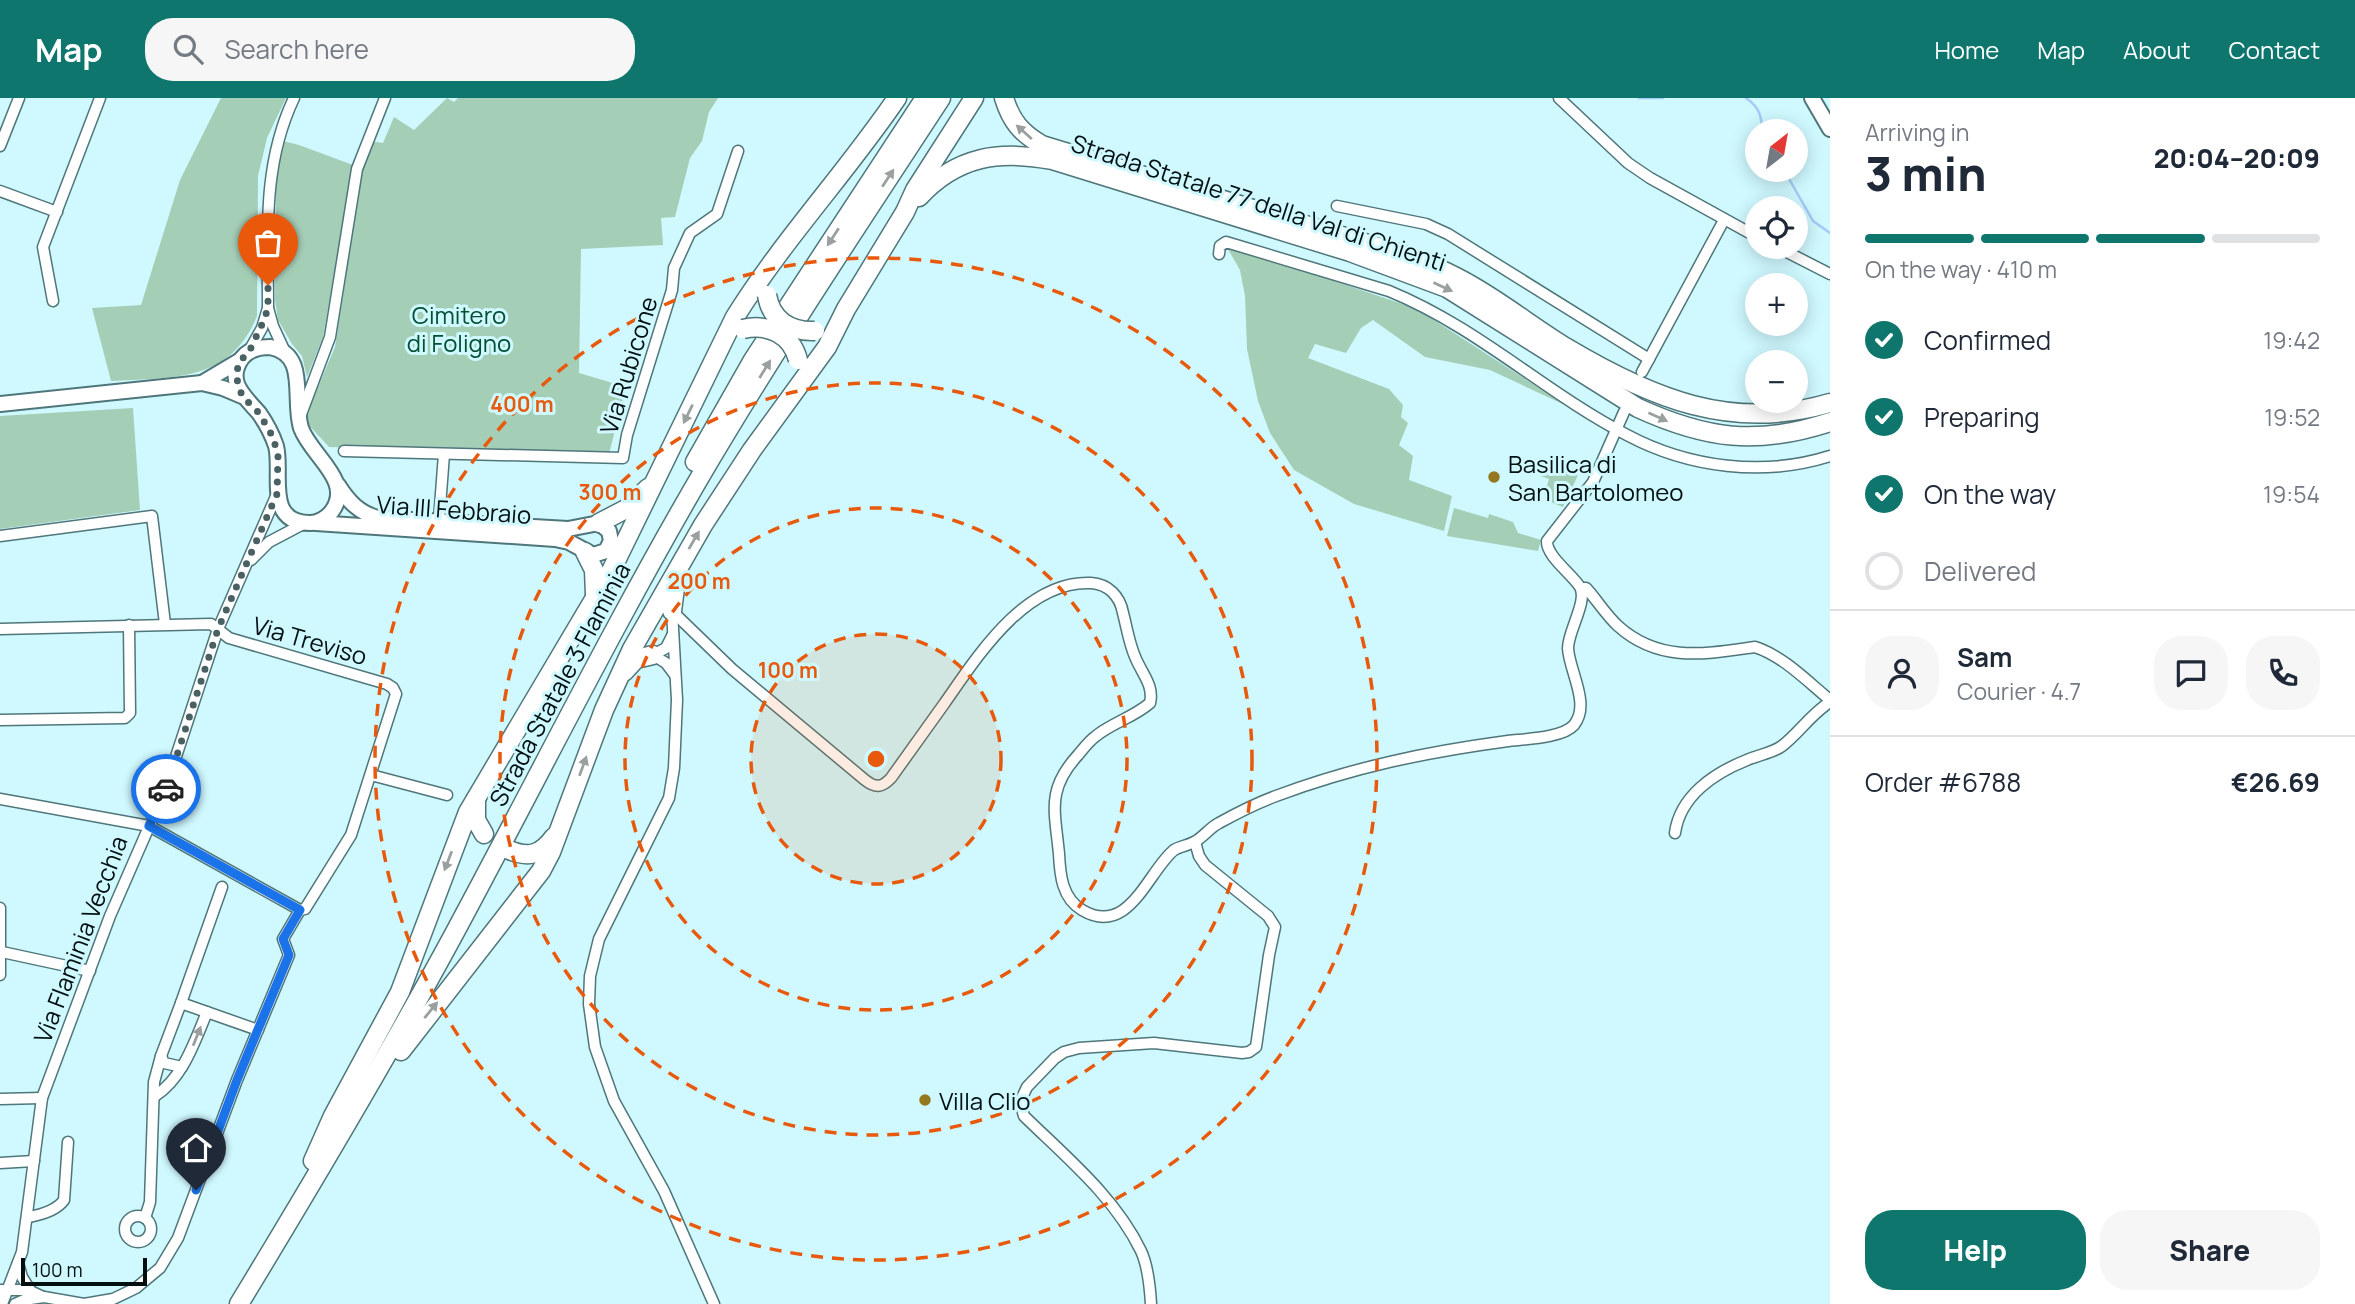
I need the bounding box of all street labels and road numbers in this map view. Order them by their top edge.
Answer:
street label: Strada Statale 77 della Val di Chienti [1067,126,1451,278]
street label: Via Rubicone [591,292,665,438]
street label: Via III Febbraio [376,487,532,531]
street label: Strada Statale 3 Flaminia [481,556,637,812]
street label: Via Treviso [249,608,371,672]
street label: Via Flaminia Vecchia [25,831,135,1047]

